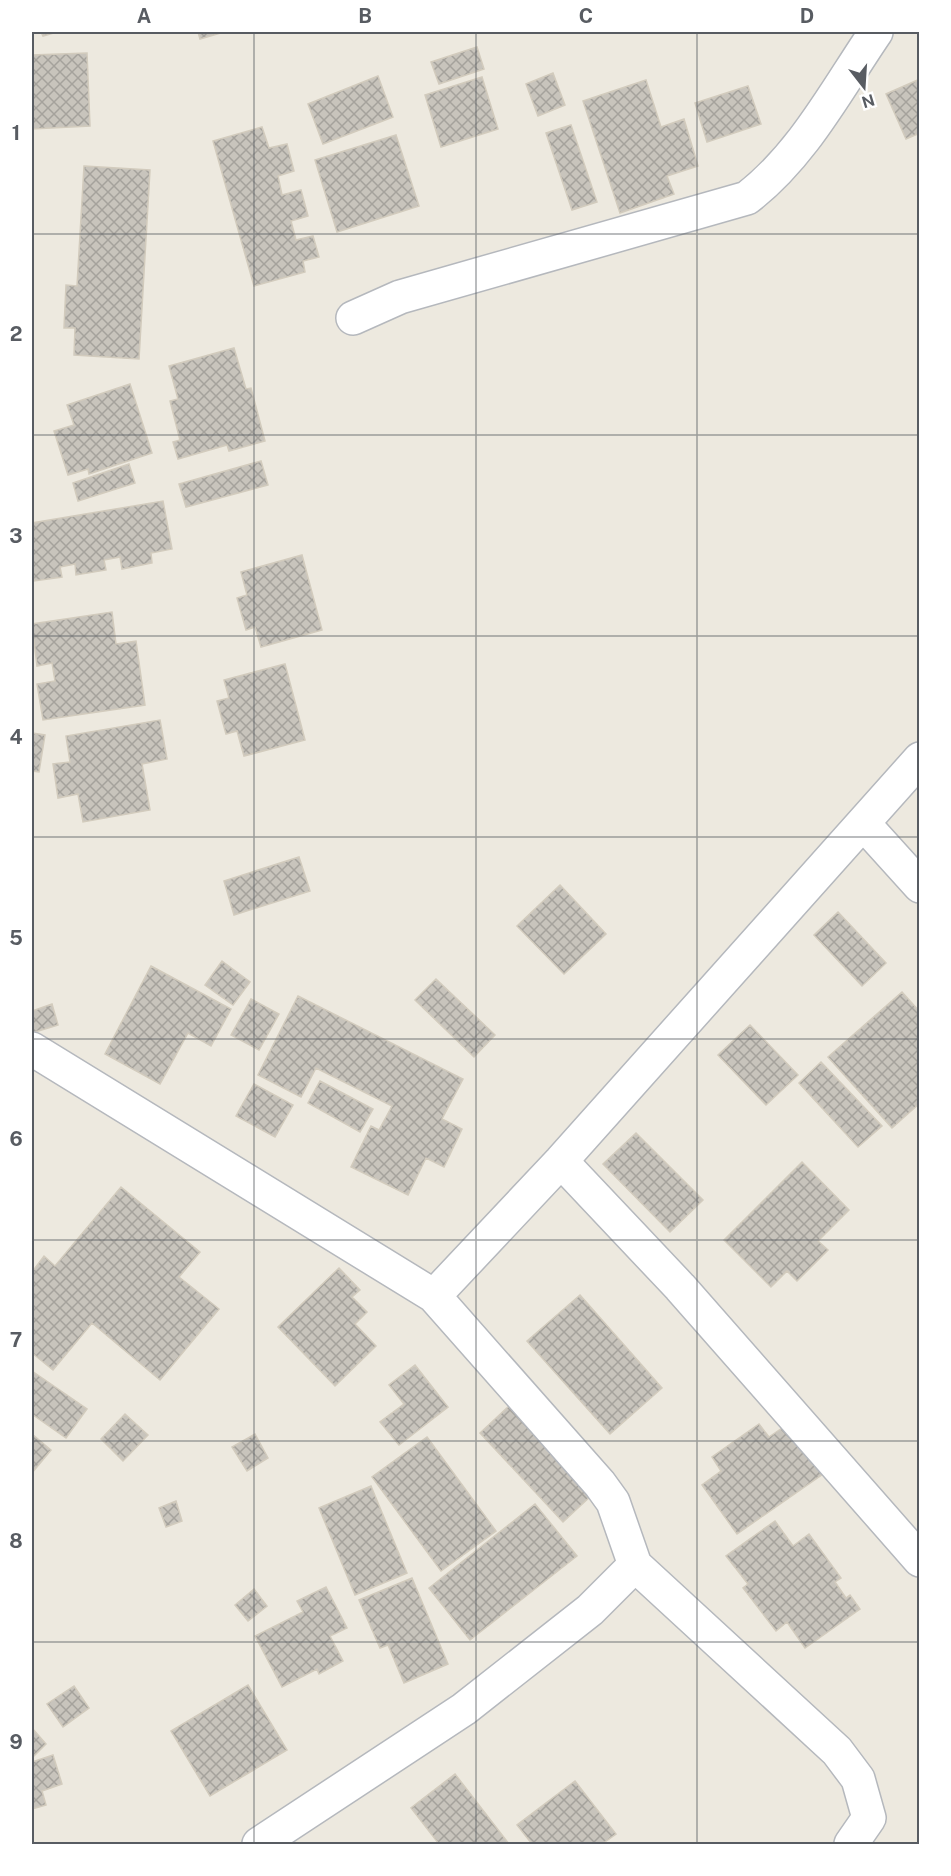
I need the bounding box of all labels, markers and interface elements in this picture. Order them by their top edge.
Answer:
text: A [137,4,151,28]
text: B [358,4,372,28]
text: C [579,4,593,28]
text: D [800,4,814,28]
north arrow [834,57,894,117]
text: N [859,90,877,112]
text: 1 [12,121,20,145]
text: 2 [10,322,22,346]
text: 3 [9,524,23,548]
text: 4 [9,725,23,749]
text: 5 [9,926,23,950]
text: 6 [9,1127,23,1151]
text: 7 [10,1328,22,1352]
text: 8 [9,1529,23,1553]
text: 9 [9,1730,23,1754]

